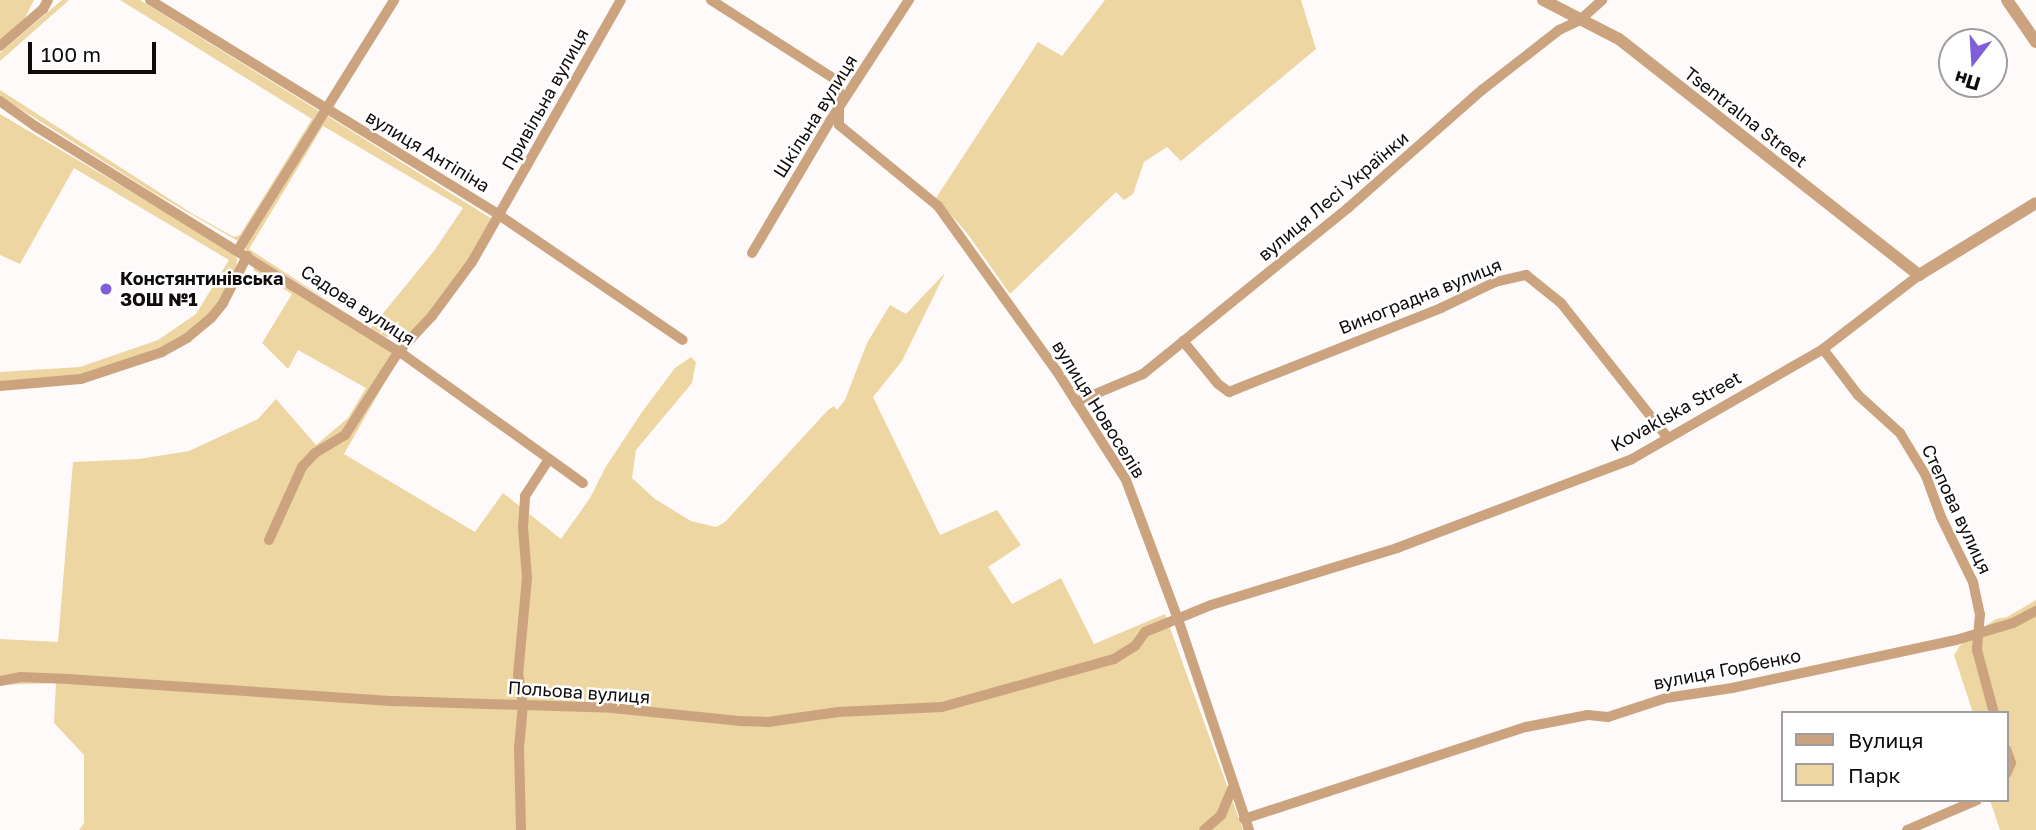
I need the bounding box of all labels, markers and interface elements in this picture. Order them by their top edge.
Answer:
street label: Привільна вулиця [497,24,593,174]
scale bar [32,28,159,72]
north arrow [1938,28,2008,98]
text: 100 m [41,41,101,67]
street label: Шкільна вулиця [769,51,861,181]
street label: Tsentralna Street [1680,62,1812,172]
text: Пн [1952,67,1983,96]
street label: вулиця Антіпіна [362,106,494,196]
street label: вулиця Лесі Українки [1253,127,1413,265]
street label: Виноградна вулиця [1336,253,1504,339]
street label: Садова вулиця [297,260,419,350]
place label: Констянтинівська ЗОШ №1 [120,268,283,310]
marker: Констянтинівська ЗОШ №1 [98,281,114,297]
street label: вулиця Новоселів [1048,336,1150,482]
street label: Kovaklska Street [1607,366,1745,456]
street label: Степова вулиця [1918,441,1996,577]
street label: вулиця Горбенко [1651,644,1803,694]
street label: Польова вулиця [507,676,651,708]
legend [1780,711,2008,802]
text: Вулиця [1848,727,1924,753]
text: Парк [1848,762,1901,788]

